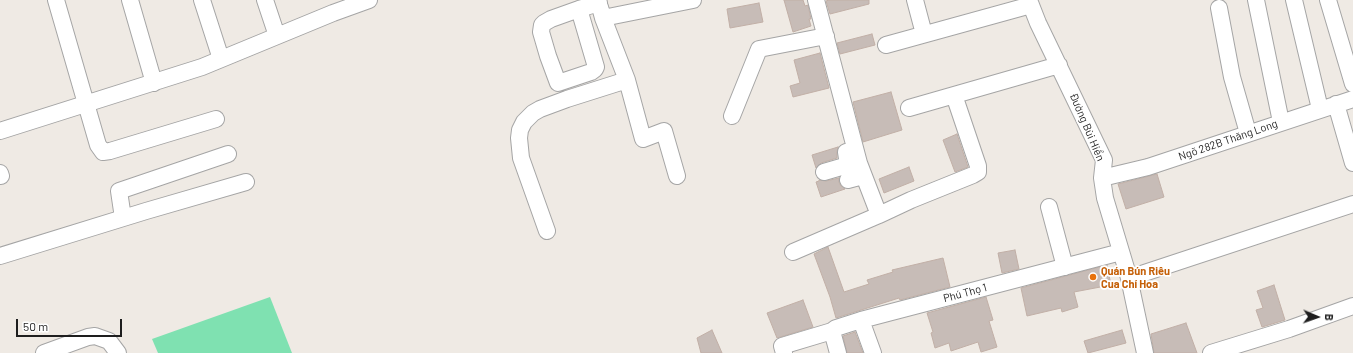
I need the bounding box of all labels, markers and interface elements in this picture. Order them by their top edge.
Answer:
street label: Đường Bùi Hiển [1067,91,1107,163]
street label: Ngõ 282B Thăng Long [1177,117,1279,163]
place label: Quán Bún Riêu Cua Chí Hoa [1101,264,1170,290]
marker: Quán Bún Riêu Cua Chí Hoa [1088,272,1098,282]
street label: Phú Thọ 1 [942,281,988,305]
north arrow [1297,297,1337,337]
scale bar [18,311,124,337]
text: B [1323,314,1336,321]
text: 50 m [23,319,48,333]

